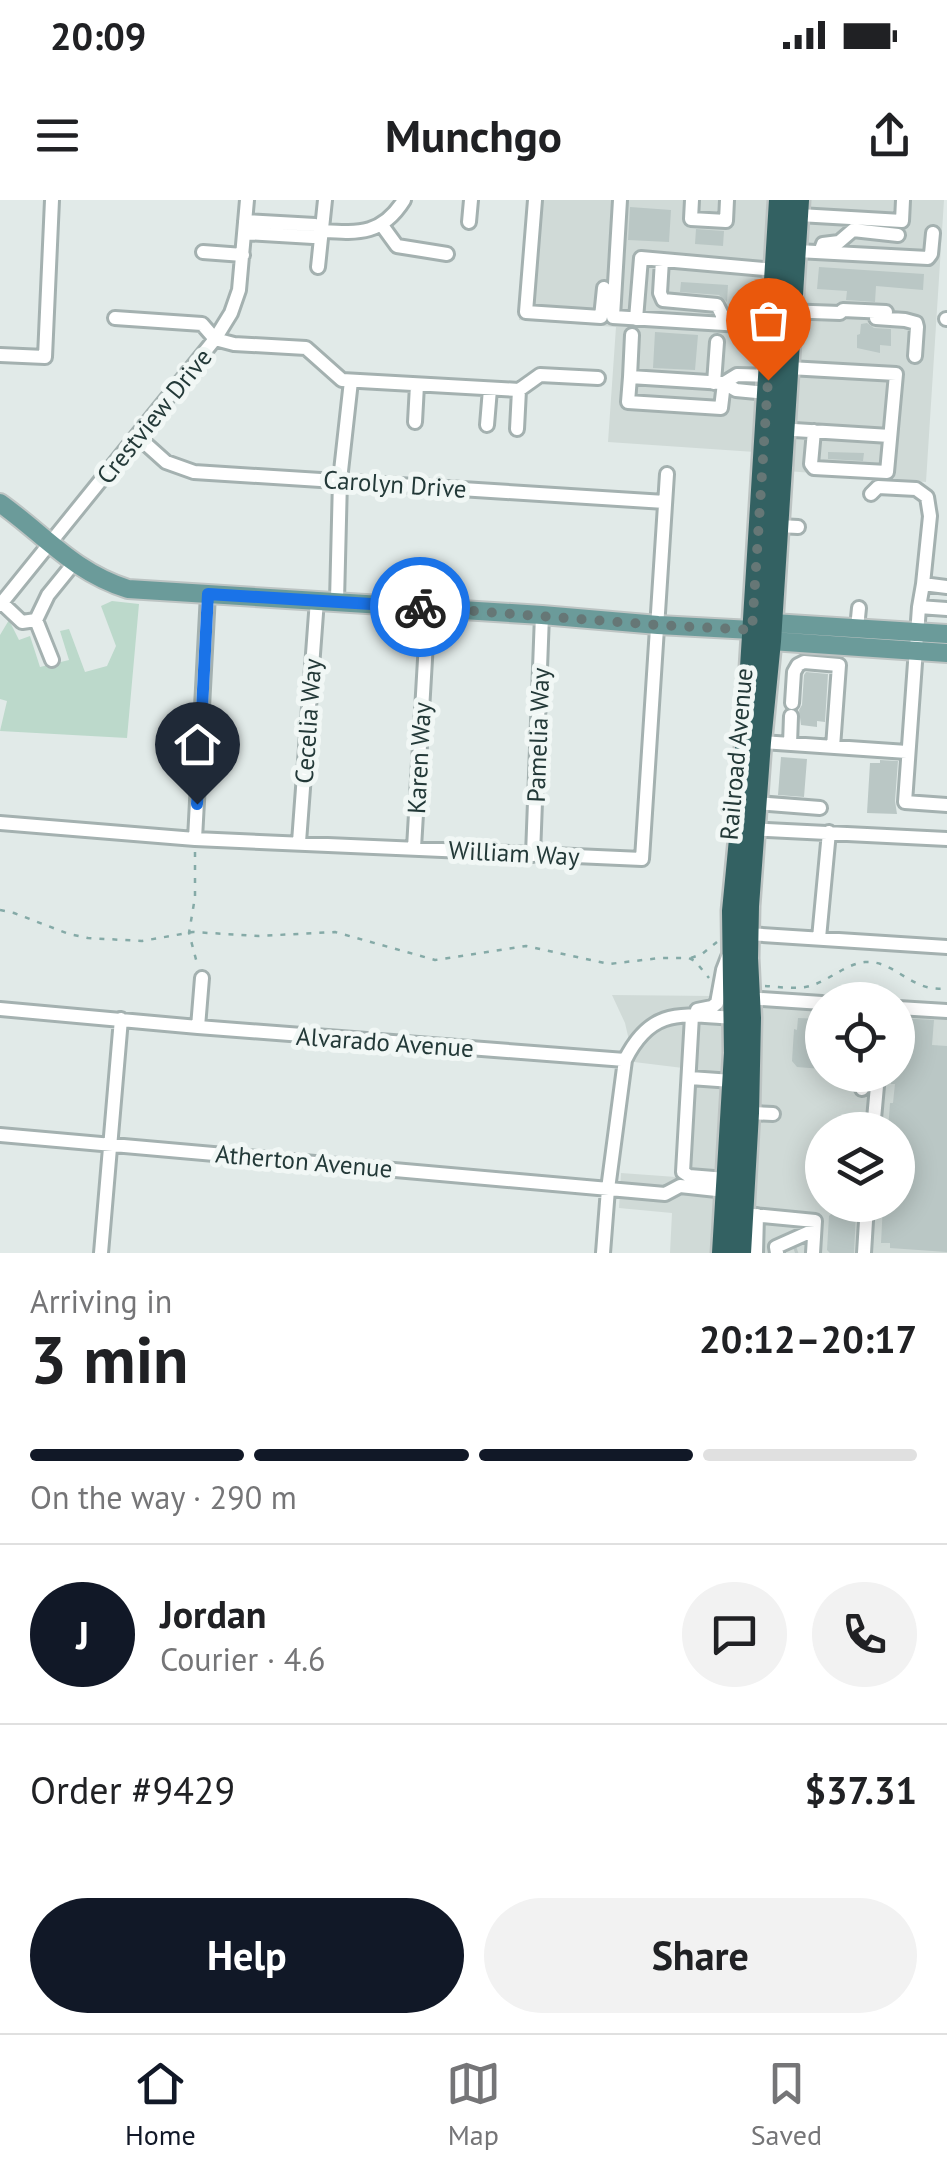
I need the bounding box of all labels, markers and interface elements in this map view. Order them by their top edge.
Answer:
text: 20:09 [50,11,146,60]
text: Munchgo [385,106,562,164]
icon: menu [30,108,85,163]
icon: share [862,108,917,163]
pin [726,278,811,381]
icon: bag [741,293,796,348]
street label: Crestview Drive [89,342,219,490]
street label: Carolyn Drive [322,463,468,505]
courier [370,557,470,657]
icon: bike [393,580,448,635]
street label: Cecelia Way [288,657,328,785]
street label: Pamelia Way [520,667,556,803]
street label: Railroad Avenue [713,667,759,841]
street label: Karen Way [400,701,438,815]
pin [155,702,240,805]
icon: home [170,717,225,772]
street label: William Way [448,834,581,872]
map controls [805,982,915,1222]
button: locate [805,982,915,1092]
street label: Alvarado Avenue [295,1020,475,1064]
button: layers [805,1112,915,1222]
street label: Atherton Avenue [214,1137,394,1185]
text: Arriving in [30,1280,172,1322]
text: 20:12–20:17 [699,1314,917,1363]
text: 3 min [30,1317,189,1401]
text: On the way · 290 m [30,1476,297,1518]
button: chat [682,1582,787,1687]
button: phone [812,1582,917,1687]
text: Jordan [160,1589,266,1638]
text: J [76,1610,89,1659]
text: Courier · 4.6 [160,1638,326,1680]
text: Order #9429 [30,1765,235,1814]
text: $37.31 [804,1765,917,1814]
button: Help [30,1898,464,2013]
button: Share [484,1898,917,2013]
tab: Home [125,2056,196,2153]
tab: Map [446,2056,501,2153]
tab: Saved [751,2056,822,2153]

